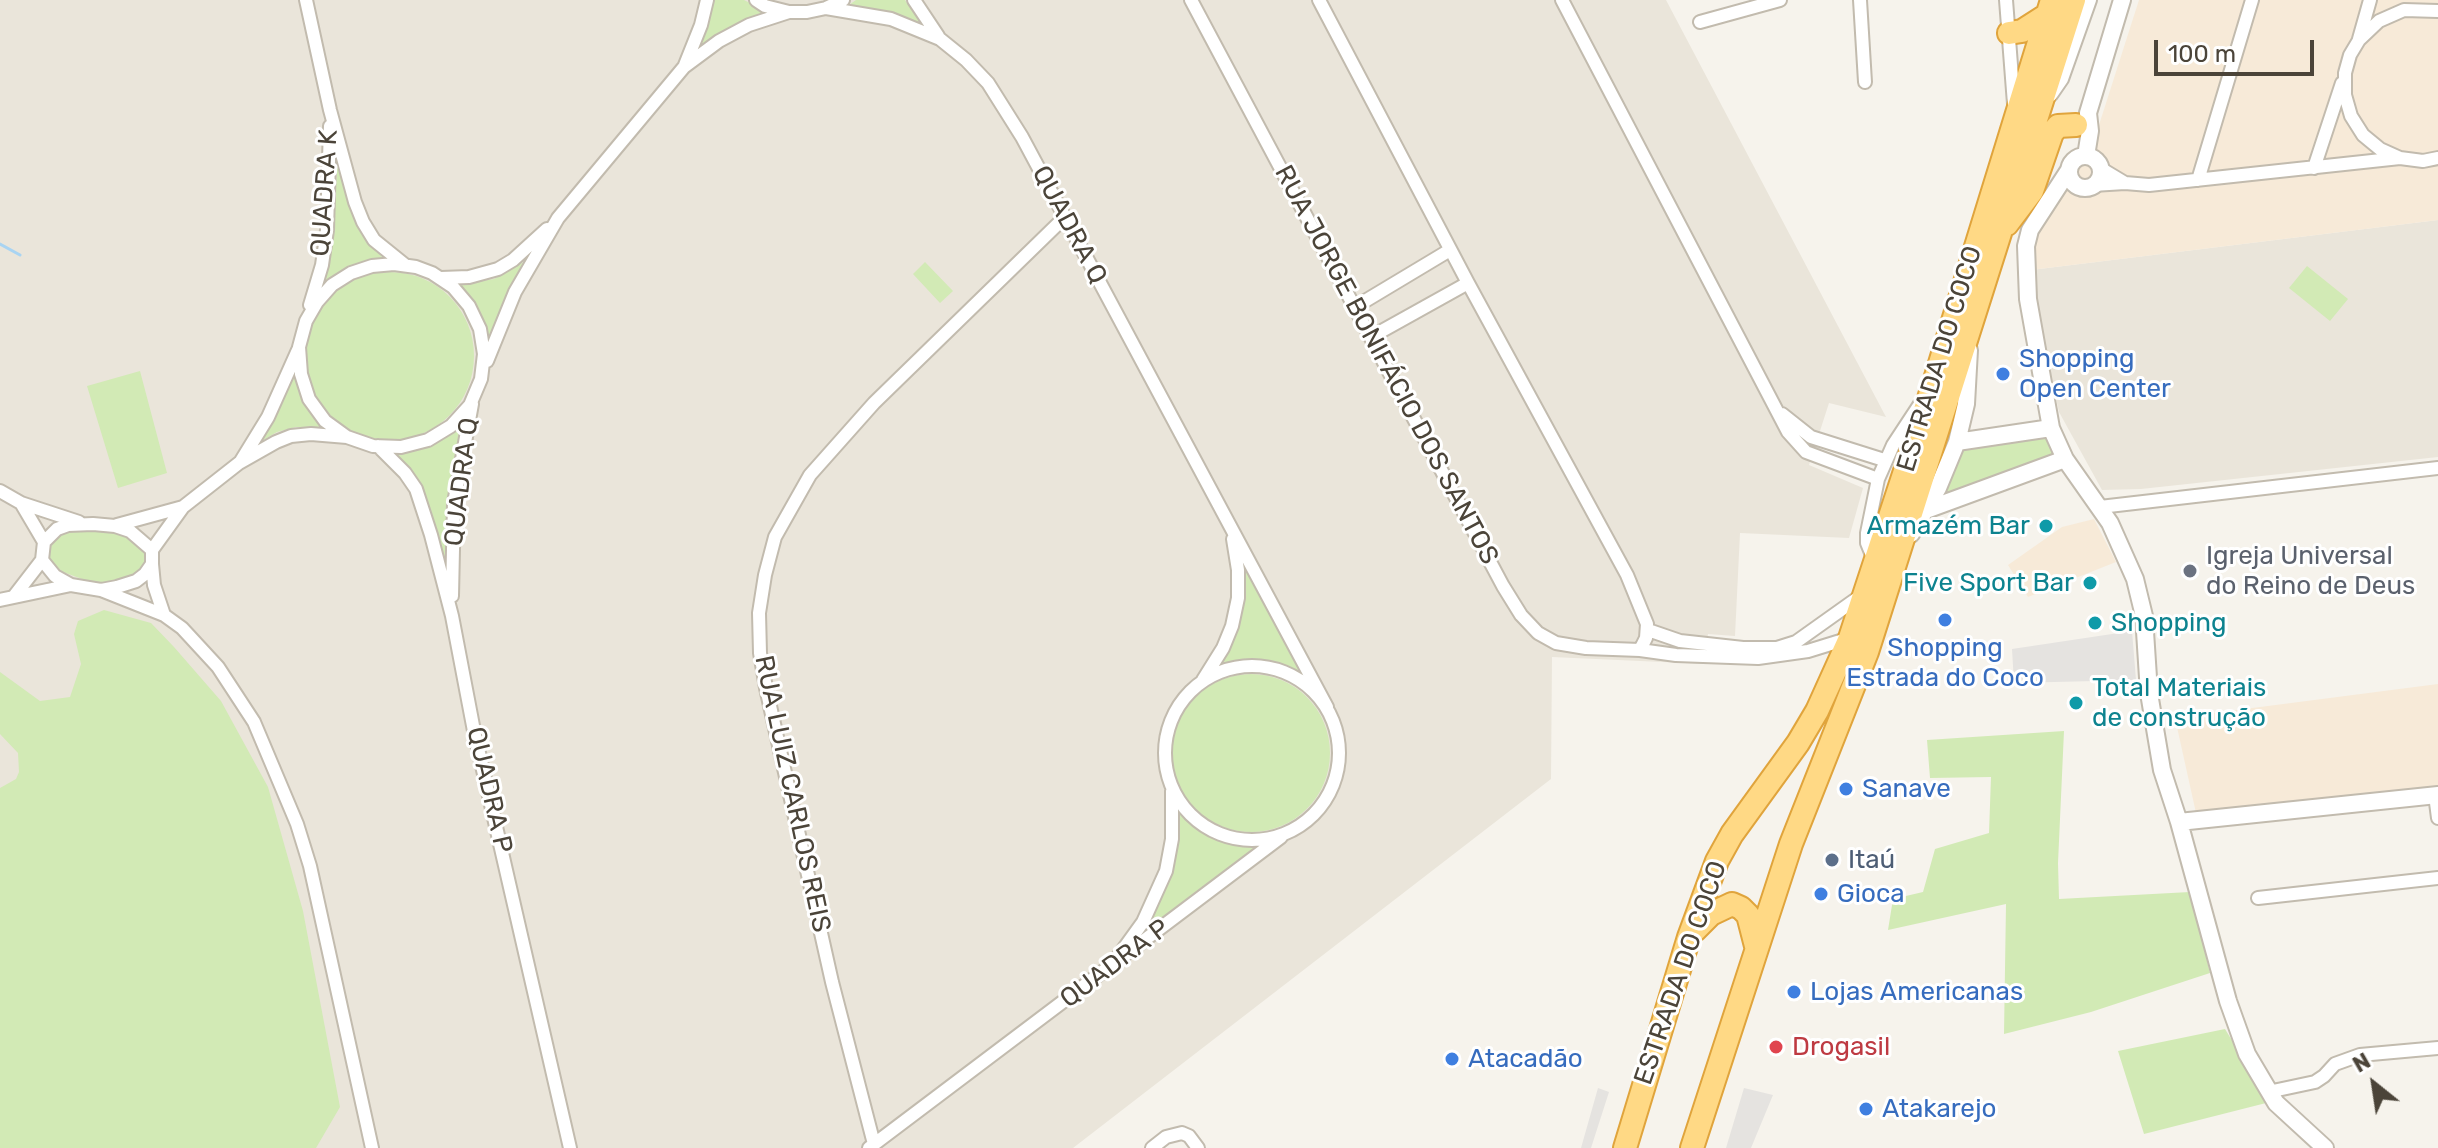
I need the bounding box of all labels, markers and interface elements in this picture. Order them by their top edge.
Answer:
scale bar [2158,24,2318,74]
text: 100 m [2168,40,2236,68]
street label: QUADRA K [305,128,345,258]
street label: RUA JORGE BONIFÁCIO DOS SANTOS [1267,160,1505,570]
street label: QUADRA Q [1025,161,1113,289]
street label: ESTRADA DO COCO [1891,242,1989,476]
place label: Shopping Open Center [2019,343,2171,404]
marker: Shopping Open Center [1994,365,2012,383]
street label: QUADRA Q [439,416,485,548]
place label: Armazém Bar [1867,510,2030,542]
marker: Armazém Bar [2037,517,2055,535]
place label: Igreja Universal do Reino de Deus [2206,540,2415,602]
marker: Igreja Universal do Reino de Deus [2181,562,2199,580]
place label: Five Sport Bar [1903,567,2074,599]
marker: Five Sport Bar [2081,574,2099,592]
place label: Shopping [2111,607,2226,639]
marker: Shopping Estrada do Coco [1936,611,1954,629]
marker: Shopping [2086,614,2104,632]
place label: Shopping Estrada do Coco [1846,632,2044,694]
street label: RUA LUIZ CARLOS REIS [747,653,837,935]
place label: Total Materiais de construção [2092,672,2266,734]
marker: Total Materiais de construção [2067,694,2085,712]
street label: QUADRA P [459,724,519,856]
place label: Sanave [1862,773,1951,805]
marker: Sanave [1837,780,1855,798]
place label: Itaú [1848,844,1895,876]
marker: Itaú [1823,851,1841,869]
street label: ESTRADA DO COCO [1628,857,1734,1089]
place label: Gioca [1837,878,1905,910]
marker: Gioca [1812,885,1830,903]
street label: QUADRA P [1054,913,1176,1015]
place label: Lojas Americanas [1810,976,2023,1008]
marker: Lojas Americanas [1785,983,1803,1001]
place label: Drogasil [1792,1031,1890,1063]
marker: Drogasil [1767,1038,1785,1056]
place label: Atacadão [1468,1043,1583,1075]
north arrow [2334,1044,2414,1124]
text: N [2348,1047,2375,1078]
marker: Atacadão [1443,1050,1461,1068]
place label: Atakarejo [1882,1093,1996,1125]
marker: Atakarejo [1857,1100,1875,1118]

